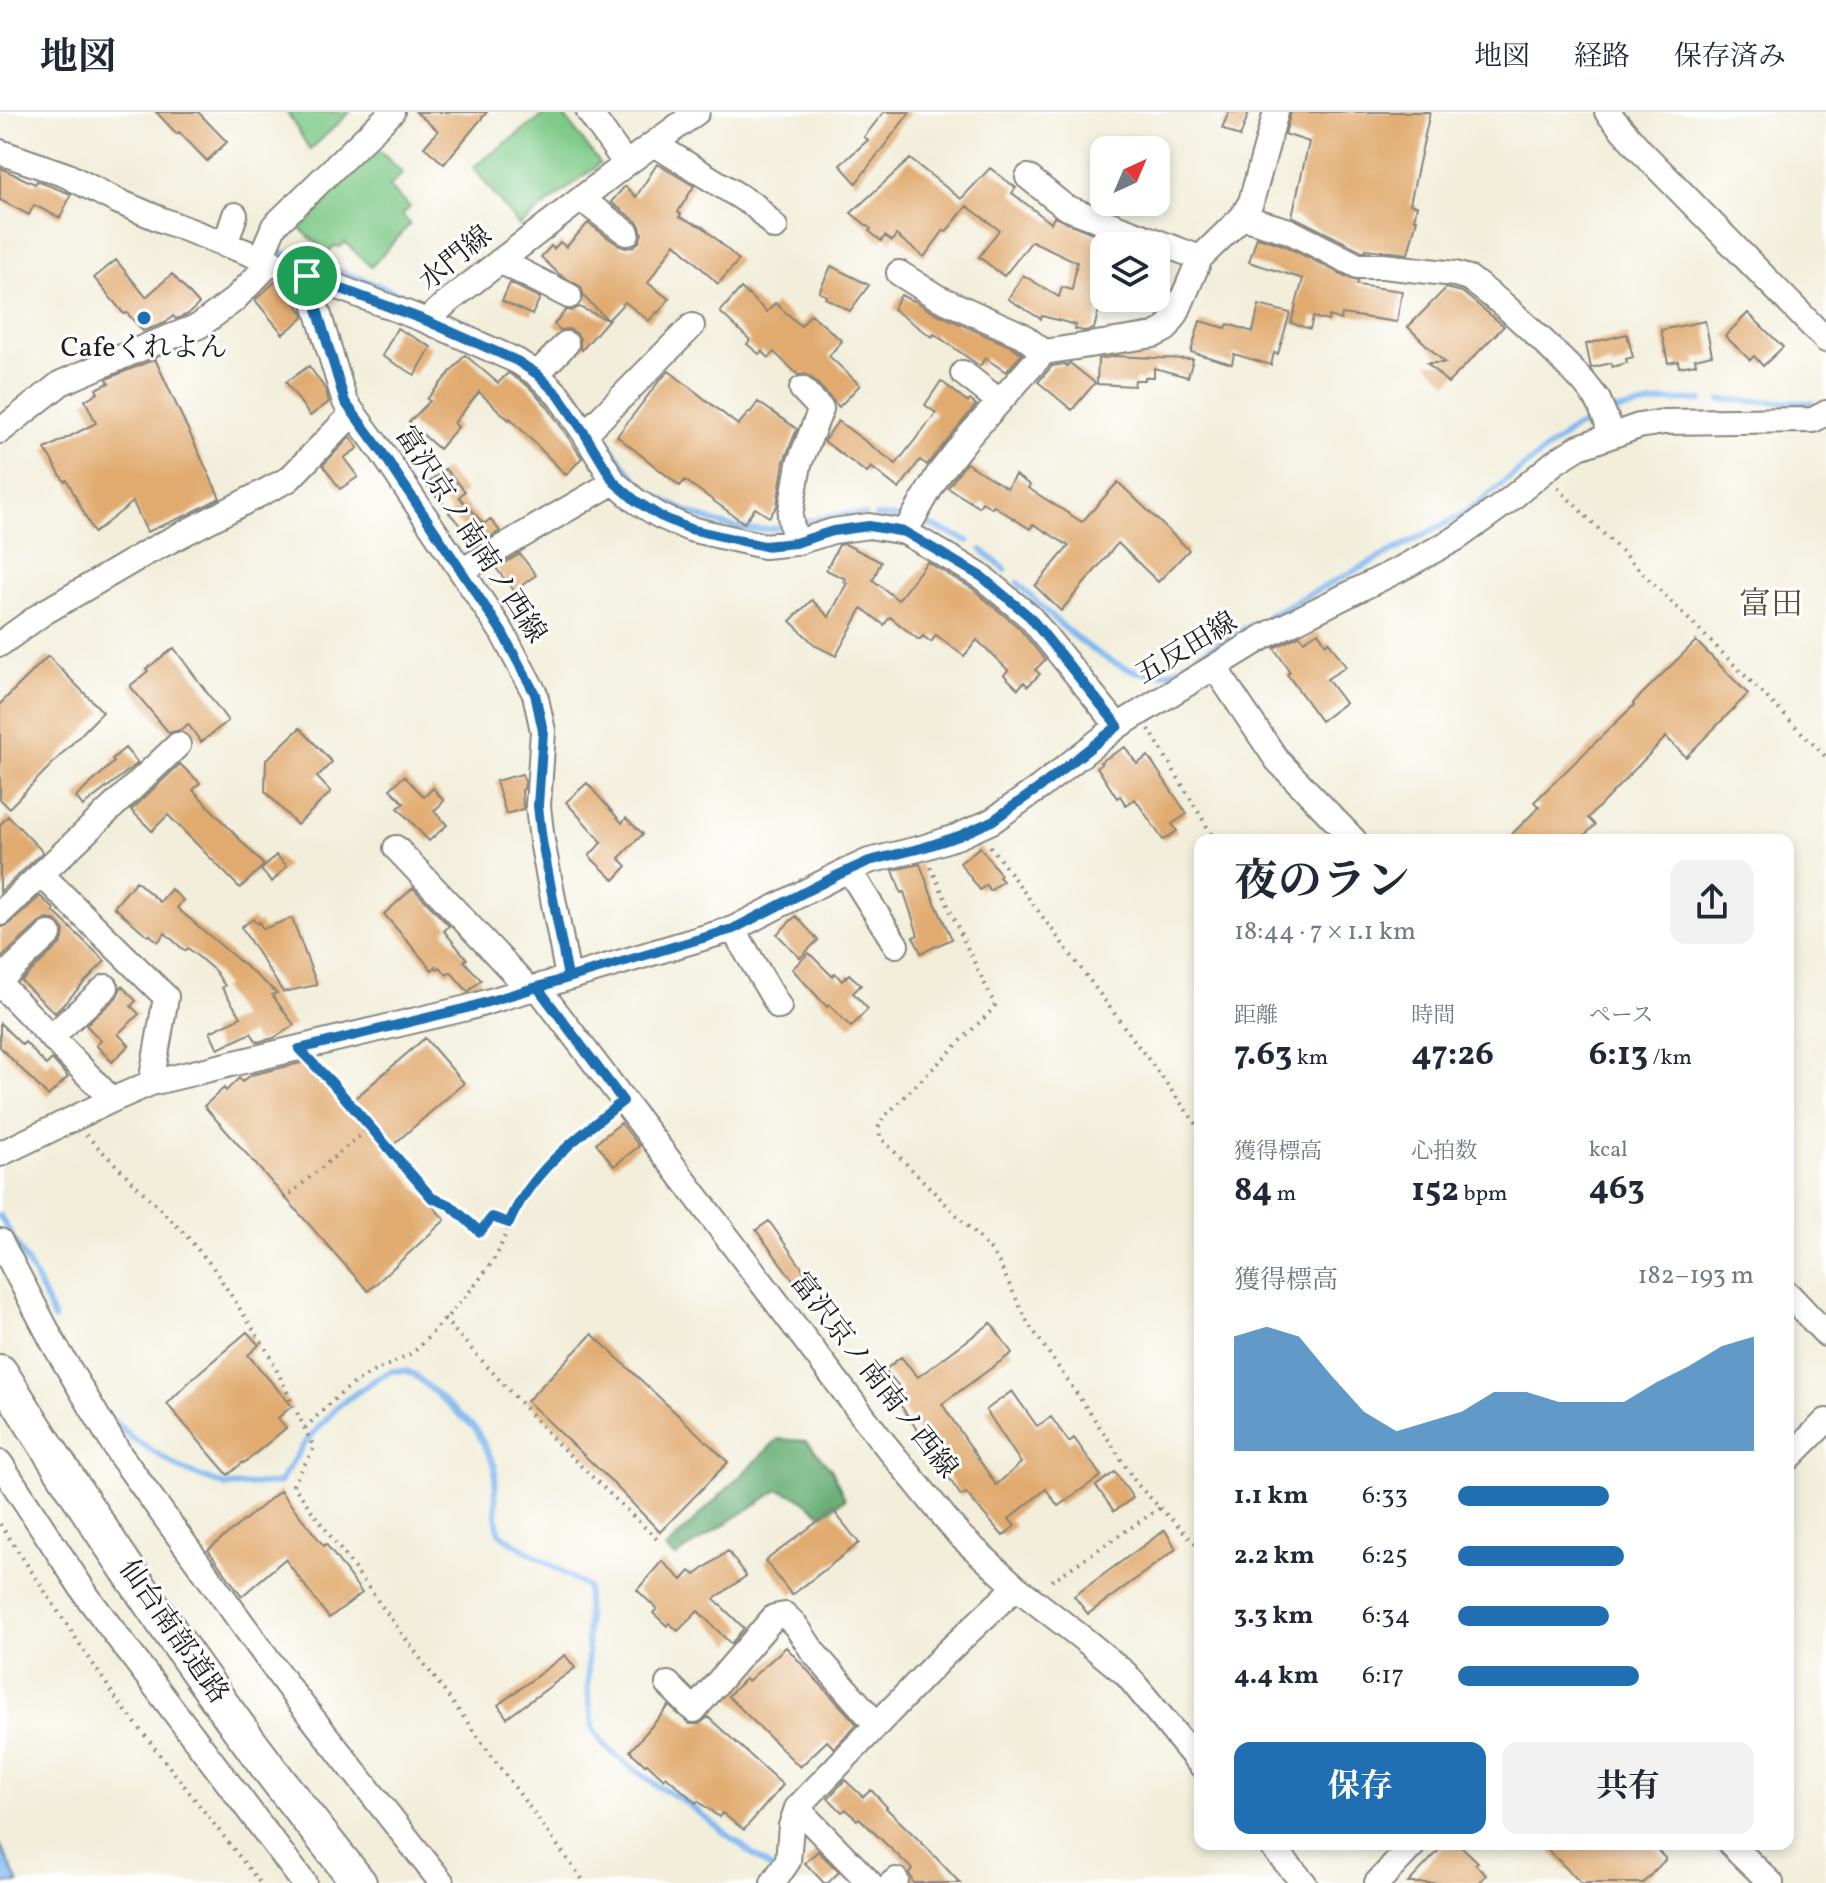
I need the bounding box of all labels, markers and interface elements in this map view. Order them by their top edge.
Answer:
text: 地図 [40,33,116,86]
text: 地図 [1474,38,1530,77]
text: 経路 [1574,38,1630,77]
text: 保存済み [1674,38,1786,77]
north arrow [1090,136,1170,216]
map controls [1090,136,1170,312]
street label: 水門線 [411,217,501,301]
button: layers [1090,232,1170,312]
pin [273,242,341,310]
icon: arrive [285,254,329,298]
marker: Cafeくれよん [135,309,153,327]
place label: Cafeくれよん [60,329,228,368]
street label: 富沢京ノ南南ノ西線 [385,419,555,651]
district label: 富田 [1739,584,1803,628]
street label: 五反田線 [1129,603,1245,695]
text: 夜のラン [1234,853,1410,914]
button: share [1670,860,1754,944]
text: 18:44 · 7 × 1.1 km [1234,914,1416,950]
text: 距離 [1234,1001,1278,1032]
text: 時間 [1411,1001,1455,1032]
text: ペース [1589,1001,1654,1032]
text: 7.63 [1234,1032,1292,1079]
text: 47:26 [1411,1032,1494,1079]
text: 6:13 [1589,1032,1648,1079]
text: km [1292,1043,1328,1074]
text: /km [1648,1043,1692,1074]
text: kcal [1589,1135,1628,1166]
text: 獲得標高 [1234,1137,1322,1168]
text: 心拍数 [1411,1137,1477,1168]
text: 463 [1589,1166,1645,1213]
text: 84 [1234,1168,1272,1215]
text: 152 [1411,1168,1459,1215]
text: m [1272,1179,1296,1210]
text: bpm [1459,1179,1508,1210]
text: 182–193 m [1637,1258,1754,1294]
text: 獲得標高 [1234,1263,1338,1299]
street label: 富沢京ノ南南ノ西線 [780,1265,966,1487]
text: 1.1 km [1234,1478,1308,1514]
text: 6:33 [1362,1478,1408,1514]
text: 2.2 km [1234,1538,1315,1574]
text: 6:25 [1362,1538,1408,1574]
street label: 仙台南部道路 [109,1552,237,1712]
text: 3.3 km [1234,1598,1314,1634]
text: 6:34 [1362,1598,1410,1634]
text: 4.4 km [1234,1658,1319,1694]
text: 6:17 [1362,1658,1404,1694]
button: 保存 [1234,1742,1486,1834]
button: 共有 [1502,1742,1754,1834]

